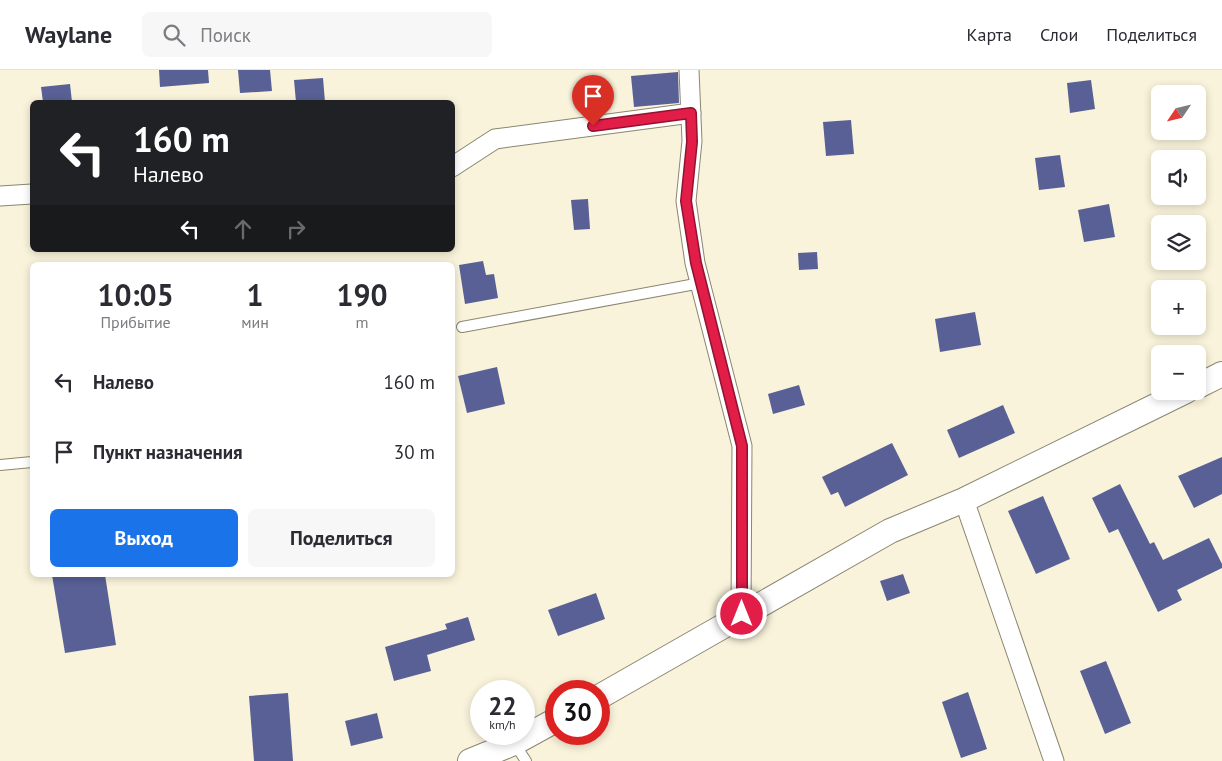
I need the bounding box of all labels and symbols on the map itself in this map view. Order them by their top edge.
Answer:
pin [572,75,614,126]
north arrow [1151,85,1206,140]
position arrow [715,587,767,639]
speed limit sign: 30 [545,680,610,745]

